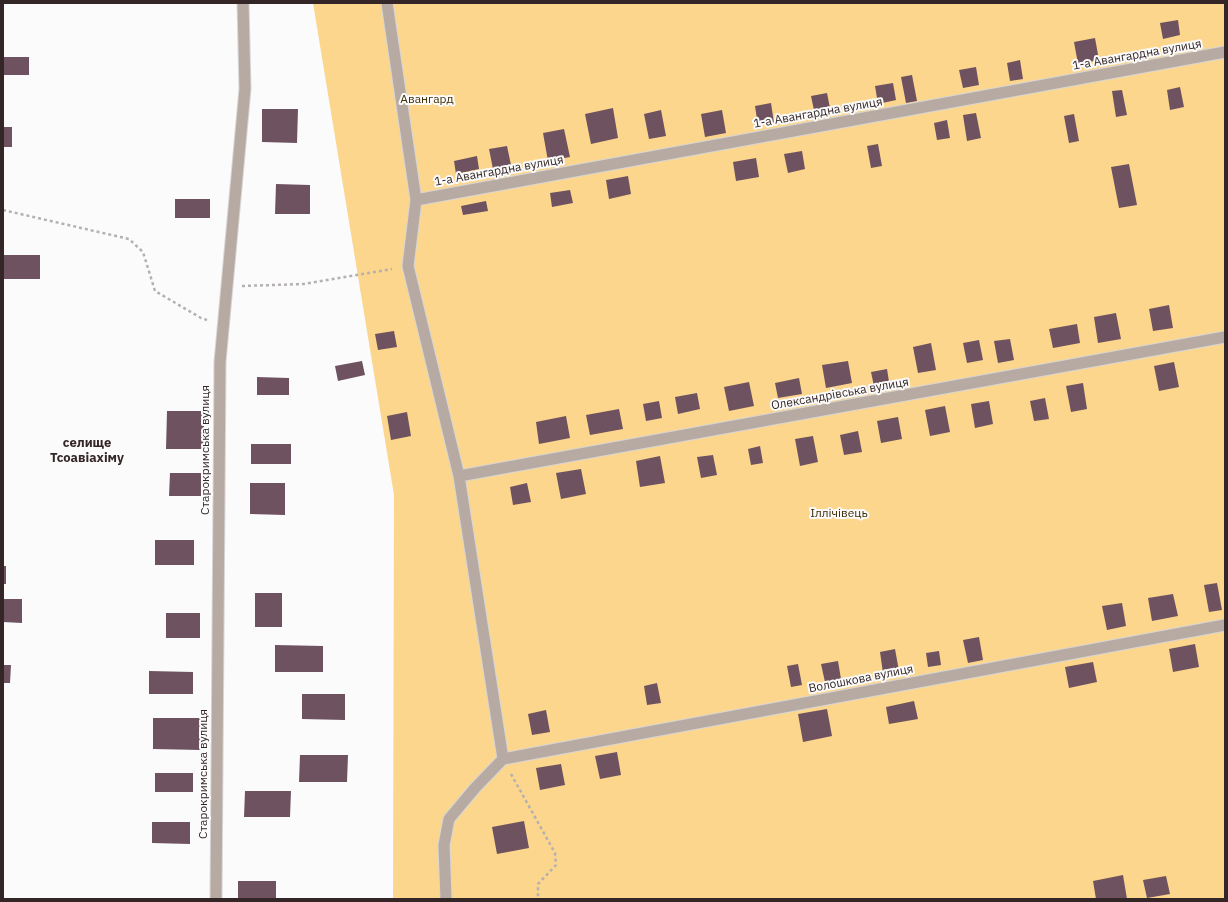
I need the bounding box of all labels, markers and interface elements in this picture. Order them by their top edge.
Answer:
street label: 1-а Авангардна вулиця [1071,37,1203,73]
park label: Авангард [400,93,454,107]
street label: 1-а Авангардна вулиця [752,95,884,131]
street label: 1-а Авангардна вулиця [433,153,565,189]
street label: Олександрівська вулиця [770,375,910,413]
street label: Старокримська вулиця [199,385,213,515]
district label: селище Тсоавiахiму [50,435,124,466]
park label: Іллічівець [810,507,868,521]
street label: Волошкова вулиця [807,662,915,696]
street label: Старокримська вулиця [197,709,211,839]

